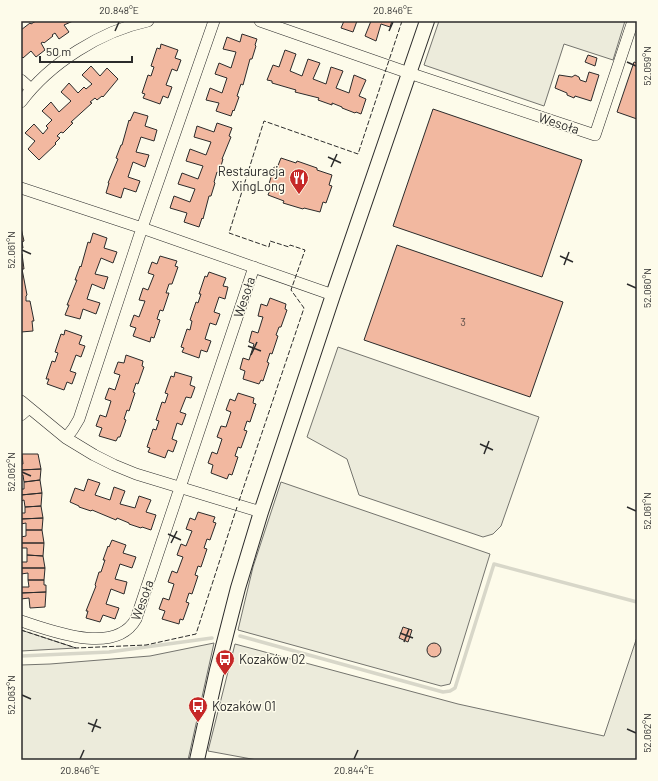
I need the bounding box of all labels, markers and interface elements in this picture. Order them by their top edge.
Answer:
text: 20.848°E [99,4,139,16]
text: 20.846°E [373,4,413,16]
scale bar [40,38,132,64]
text: 50 m [46,44,71,58]
text: 52.059°N [641,46,653,86]
street label: Wesoła [537,109,581,137]
place label: Restauracja XingLong [218,163,285,194]
restaurant icon: Restauracja XingLong [288,167,310,195]
text: 52.061°N [5,231,17,269]
text: 52.060°N [641,268,653,308]
street label: Wesoła [230,275,258,319]
house number: 3 [460,315,466,328]
text: 52.062°N [5,452,17,492]
text: 52.061°N [641,492,653,530]
street label: Wesoła [127,578,157,622]
bus stop icon: Kozaków 02 [214,648,236,676]
place label: Kozaków 02 [239,651,306,667]
text: 52.063°N [5,675,17,715]
bus stop icon: Kozaków 01 [187,695,209,723]
place label: Kozaków 01 [212,698,276,714]
text: 52.062°N [641,713,653,753]
text: 20.846°E [60,764,100,776]
text: 20.844°E [334,764,374,776]

